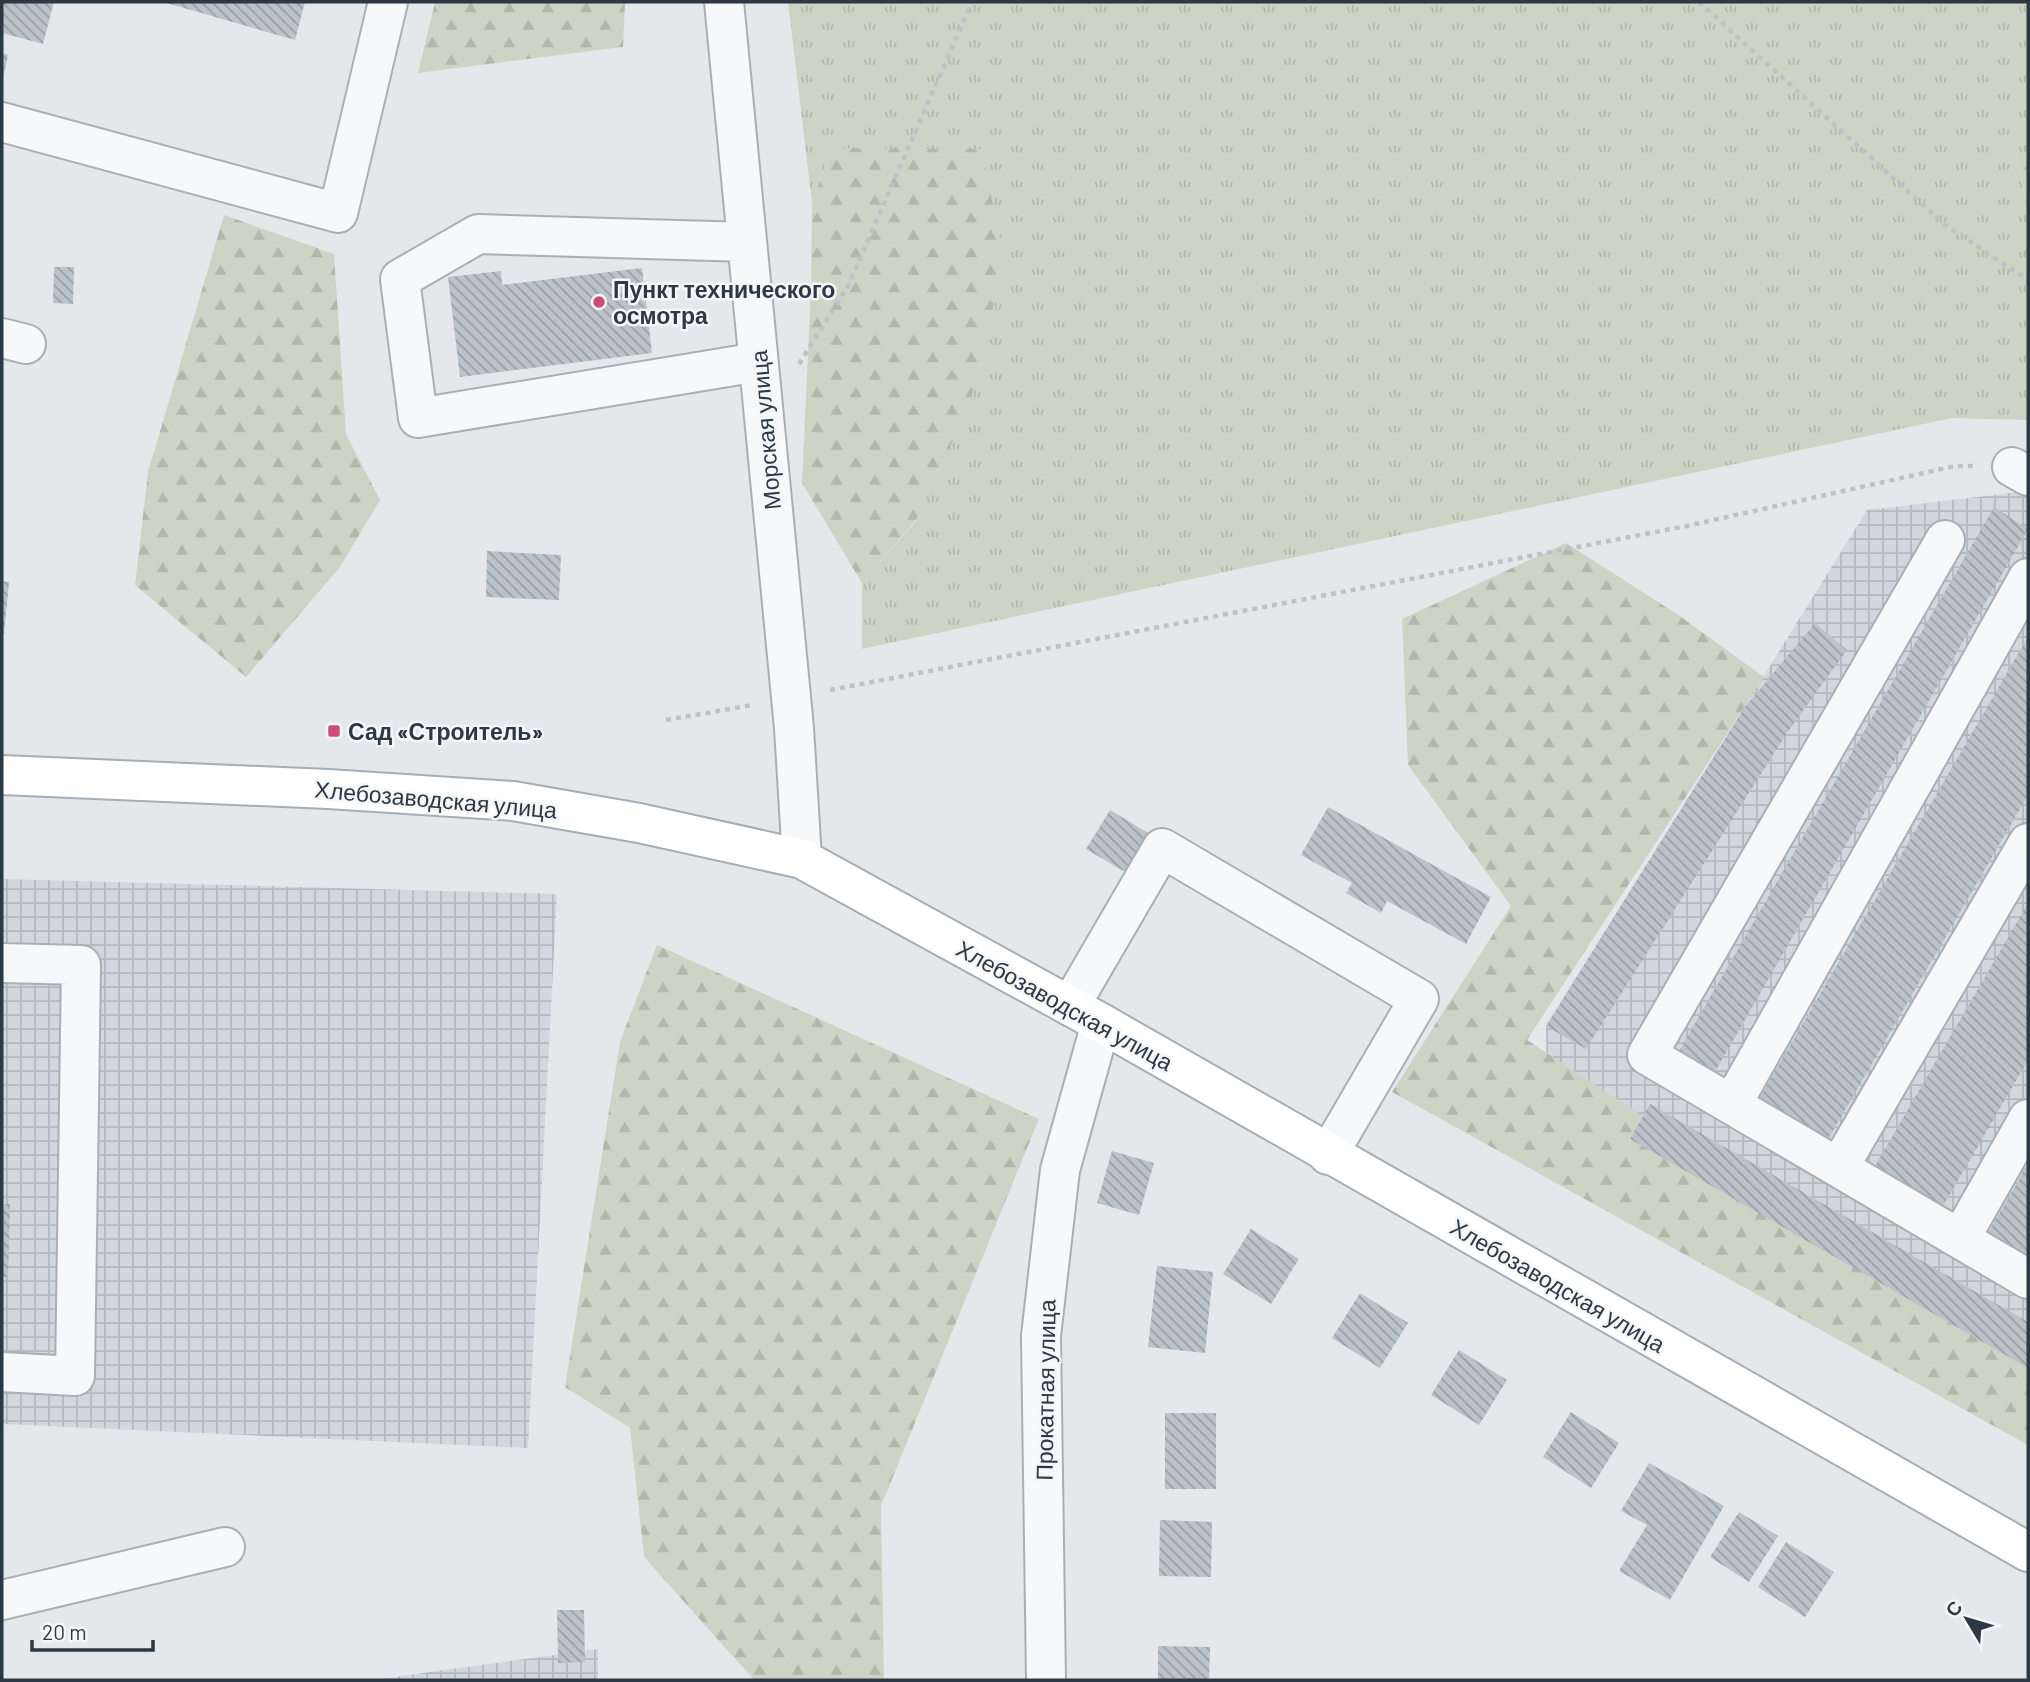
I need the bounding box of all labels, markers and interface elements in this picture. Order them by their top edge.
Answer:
place label: Пункт технического осмотра [613,275,835,329]
marker: Пункт технического осмотра [591,294,607,310]
street label: Морская улица [744,349,786,511]
place label: Сад «Строитель» [348,717,543,745]
marker: Сад «Строитель» [326,723,342,739]
street label: Хлебозаводская улица [314,774,559,824]
street label: Хлебозаводская улица [952,934,1178,1076]
street label: Хлебозаводская улица [1446,1212,1670,1358]
street label: Прокатная улица [1029,1299,1061,1481]
north arrow [1932,1584,2002,1654]
text: С [1940,1596,1967,1621]
scale bar [32,1608,152,1652]
text: 20 m [42,1619,87,1644]

